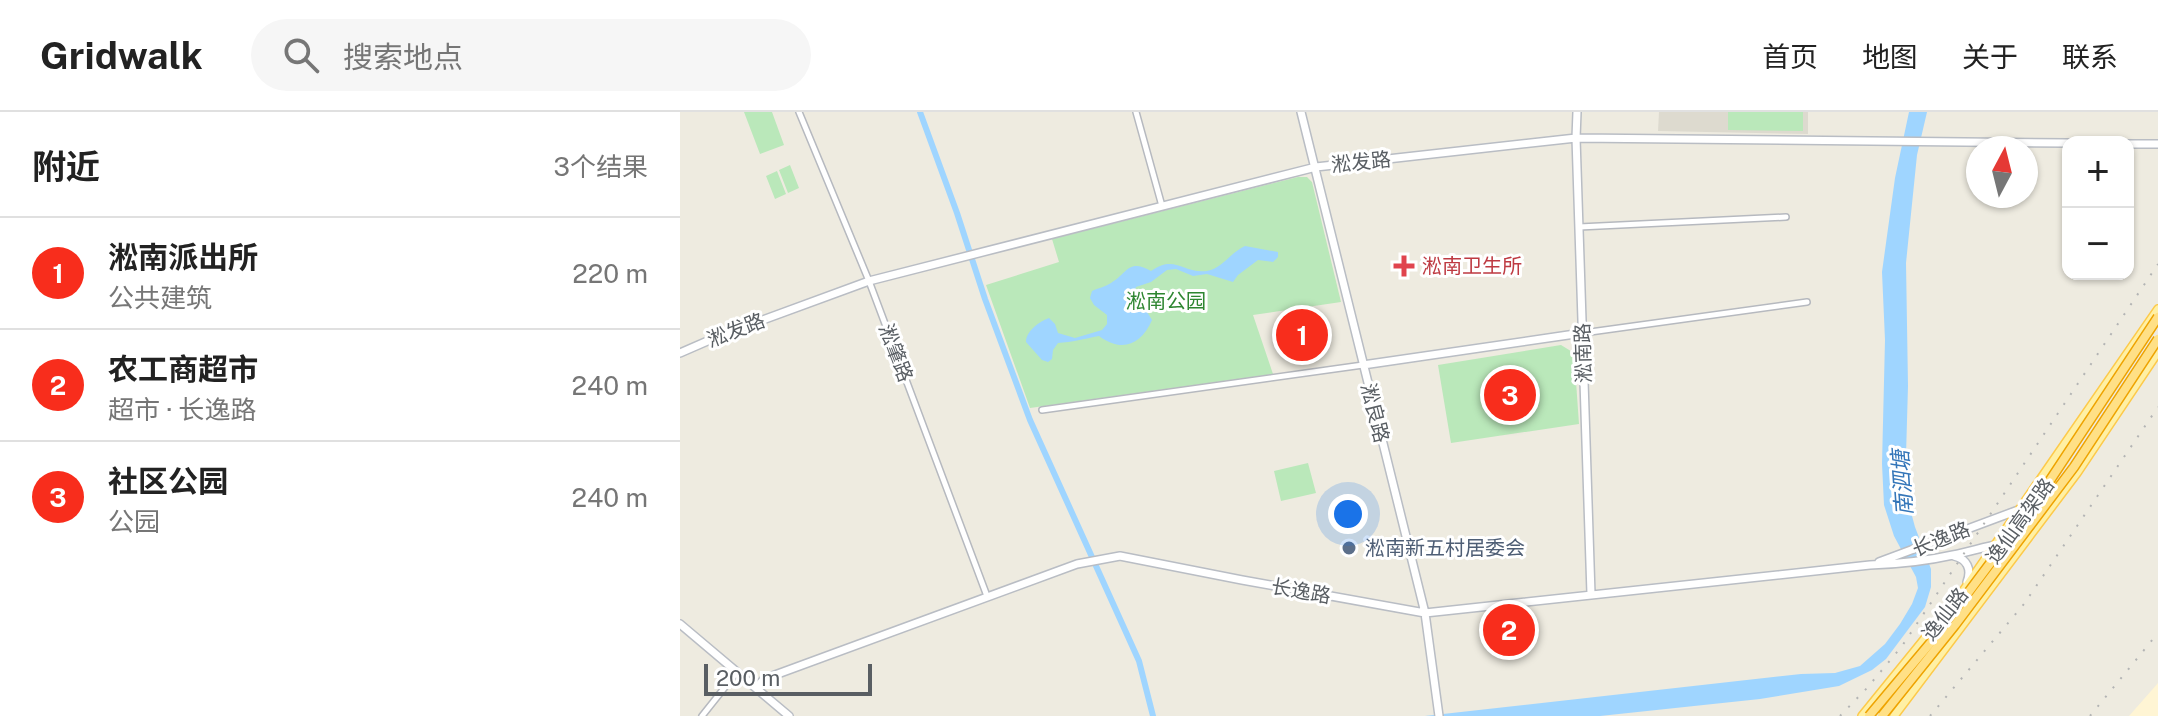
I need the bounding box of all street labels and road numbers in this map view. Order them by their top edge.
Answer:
street label: 淞发路 [1330,147,1392,177]
street label: 淞发路 [704,308,768,352]
street label: 淞肇路 [874,321,918,385]
street label: 淞南路 [1570,323,1596,383]
street label: 淞良路 [1356,381,1394,445]
street label: 逸仙高架路 [1981,473,2059,569]
street label: 长逸路 [1909,517,1973,561]
street label: 长逸路 [1269,574,1333,608]
street label: 逸仙路 [1917,583,1973,645]

